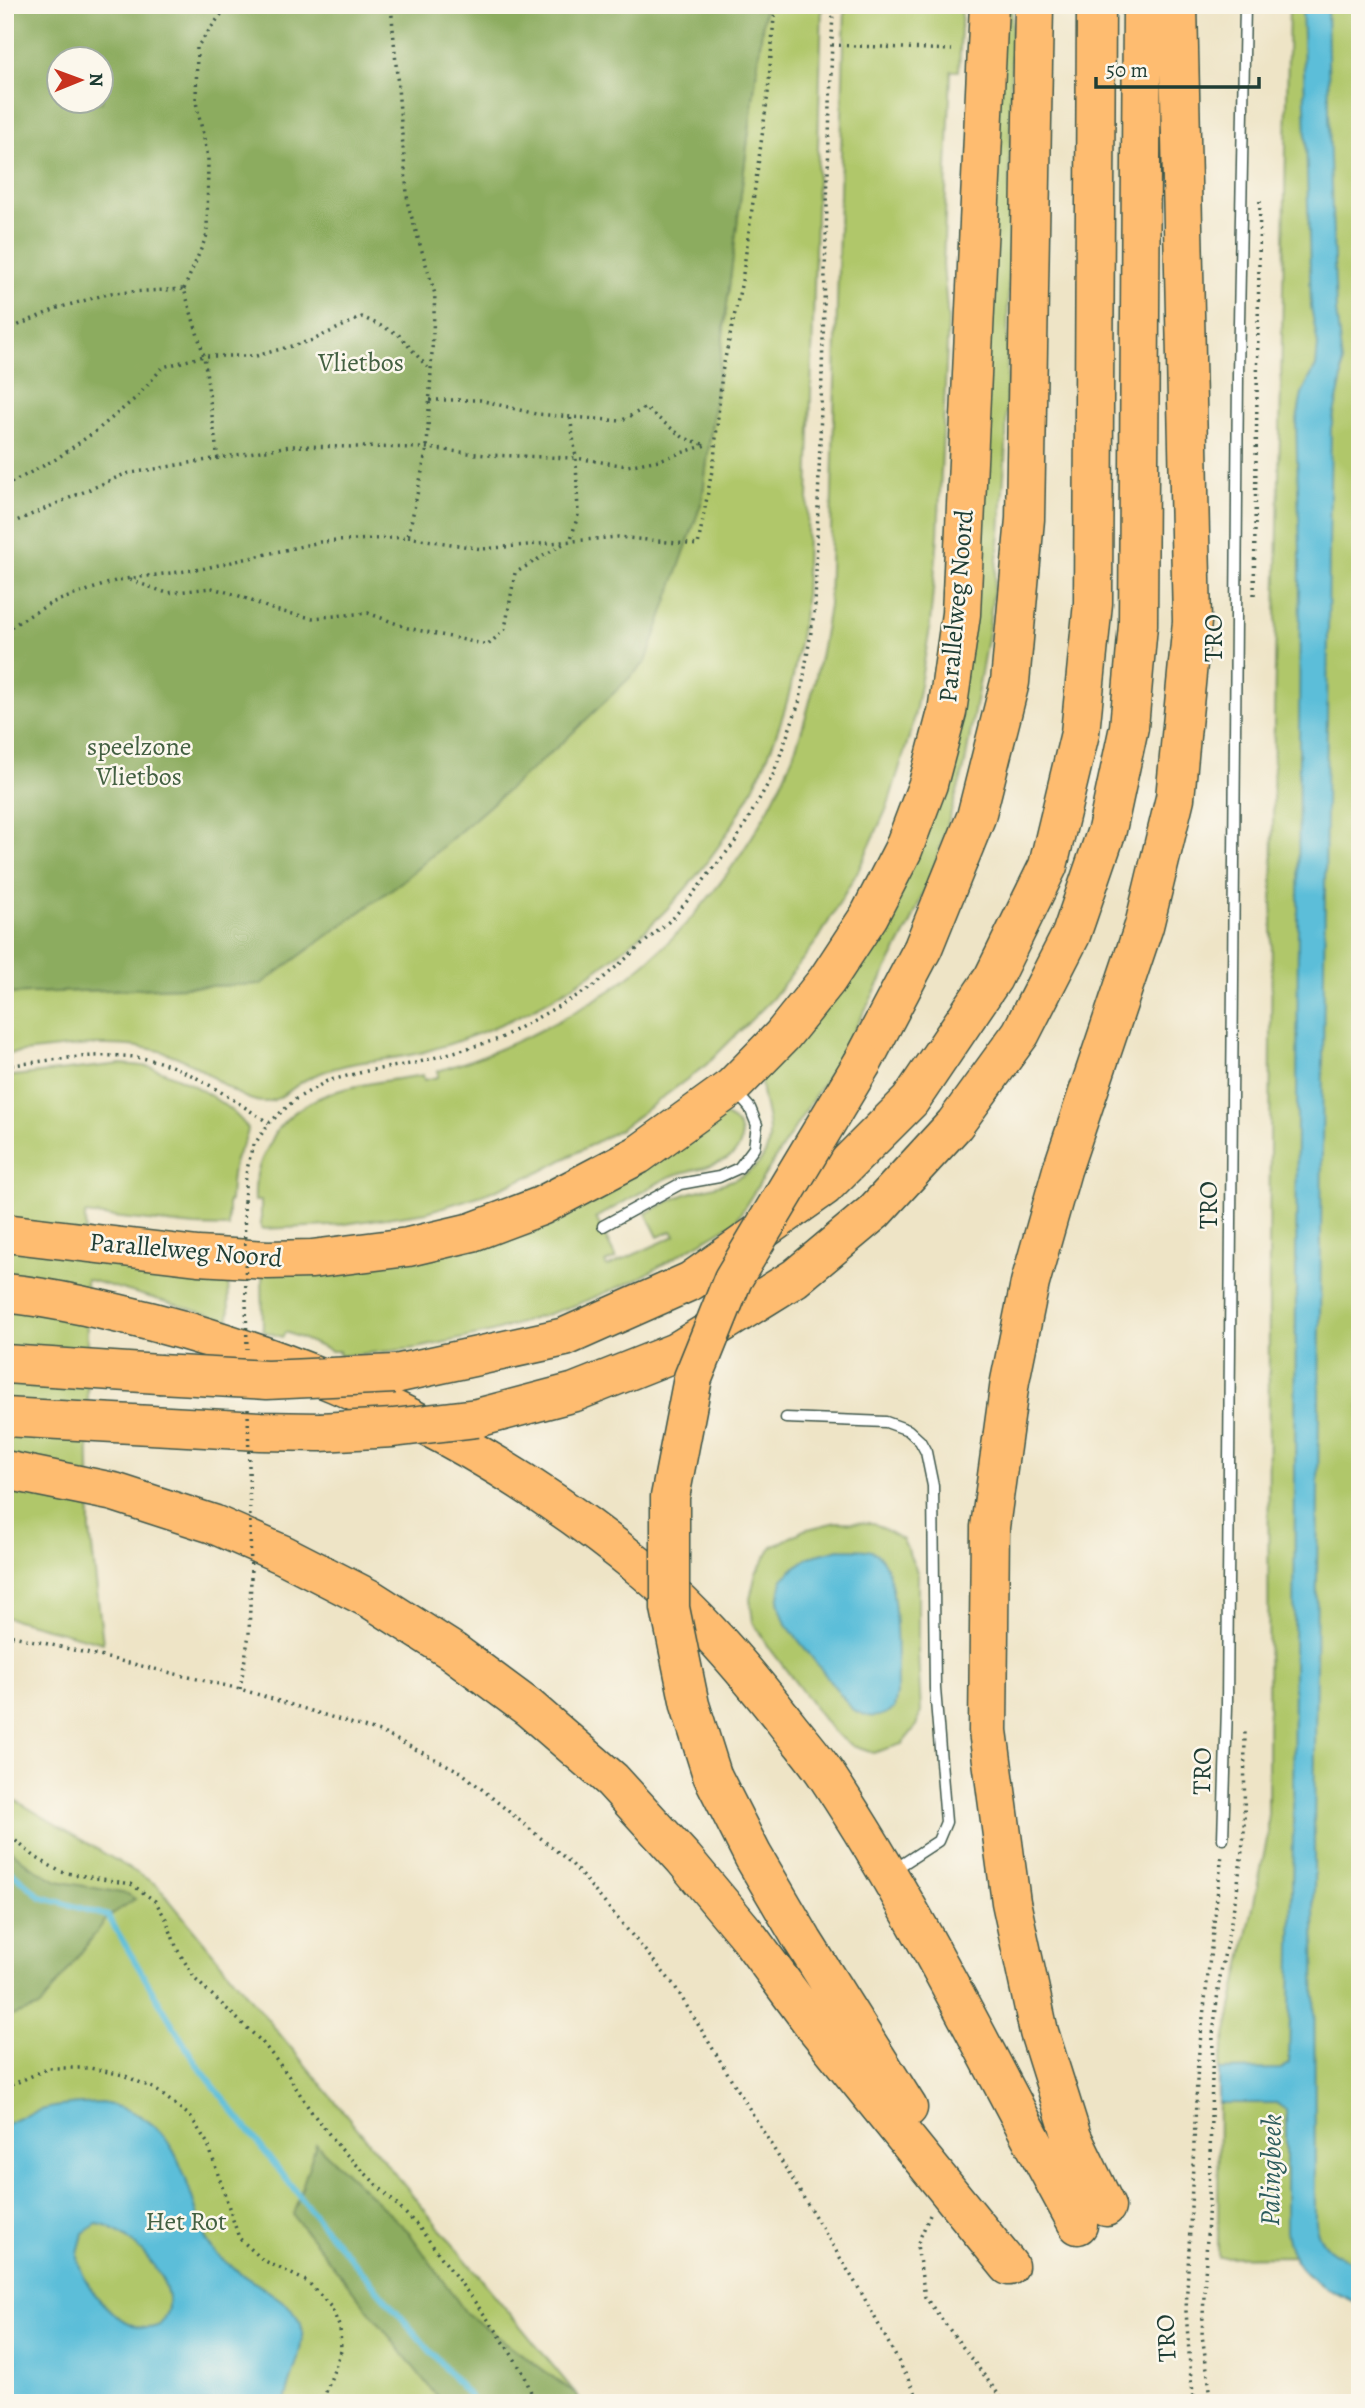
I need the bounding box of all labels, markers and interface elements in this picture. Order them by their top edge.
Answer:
north arrow [46,46,116,116]
scale bar [1096,46,1258,90]
text: 50 m [1106,56,1148,84]
text: N [83,73,109,87]
park label: Vlietbos [317,345,404,380]
street label: Parallelweg Noord [930,508,982,704]
street label: TRO [1196,614,1231,662]
park label: speelzone Vlietbos [87,729,191,794]
street label: TRO [1191,1181,1226,1229]
street label: Parallelweg Noord [88,1224,284,1276]
street label: TRO [1184,1747,1220,1795]
water label: Palingbeek [1251,2113,1291,2227]
park label: Het Rot [145,2204,227,2239]
street label: TRO [1147,2313,1185,2363]

